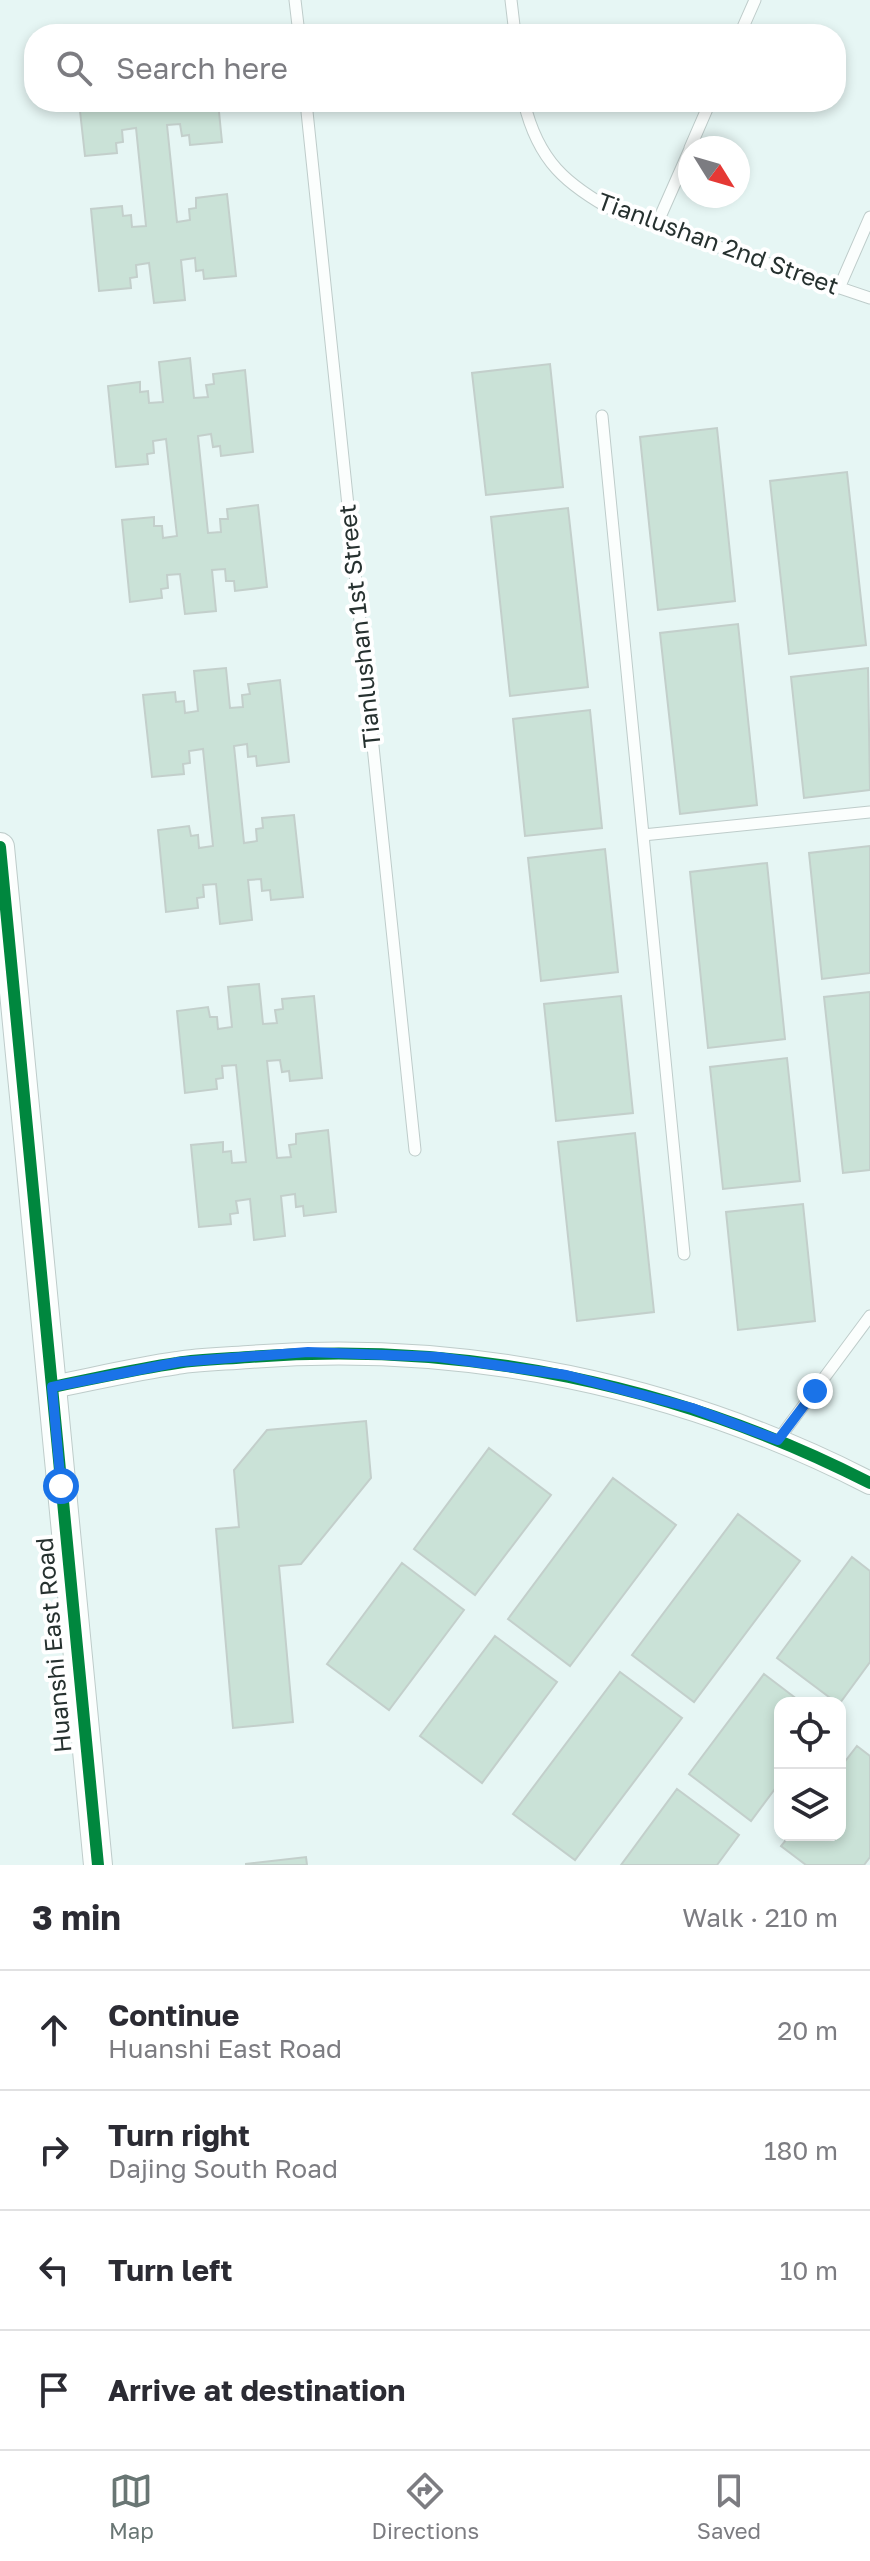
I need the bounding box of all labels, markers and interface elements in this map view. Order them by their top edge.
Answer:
search box [24,24,846,112]
icon: search [52,46,96,90]
text: Search here [116,50,288,86]
north arrow [678,136,750,208]
street label: Tianlushan 2nd Street [594,186,843,300]
street label: Tianlushan 1st Street [331,503,386,749]
route end [797,1373,833,1409]
route start [43,1468,79,1504]
street label: Huanshi East Road [29,1536,76,1754]
map controls [774,1697,846,1841]
button: locate [774,1697,846,1769]
button: layers [774,1769,846,1841]
text: 3 min [32,1897,121,1937]
text: Walk · 210 m [682,1902,838,1933]
text: Continue [108,1997,239,2033]
icon: ahead [32,2008,76,2052]
text: 20 m [777,2015,838,2046]
text: Huanshi East Road [108,2033,342,2064]
text: Turn right [108,2117,250,2153]
icon: right [32,2128,76,2172]
text: 180 m [764,2135,838,2166]
text: Dajing South Road [108,2153,338,2184]
icon: left [32,2248,76,2292]
text: Turn left [108,2252,233,2288]
text: 10 m [780,2255,838,2286]
icon: arrive [32,2368,76,2412]
text: Arrive at destination [108,2372,405,2408]
tab: Map [109,2469,154,2544]
tab: Directions [372,2469,479,2544]
tab: Saved [697,2469,761,2544]

